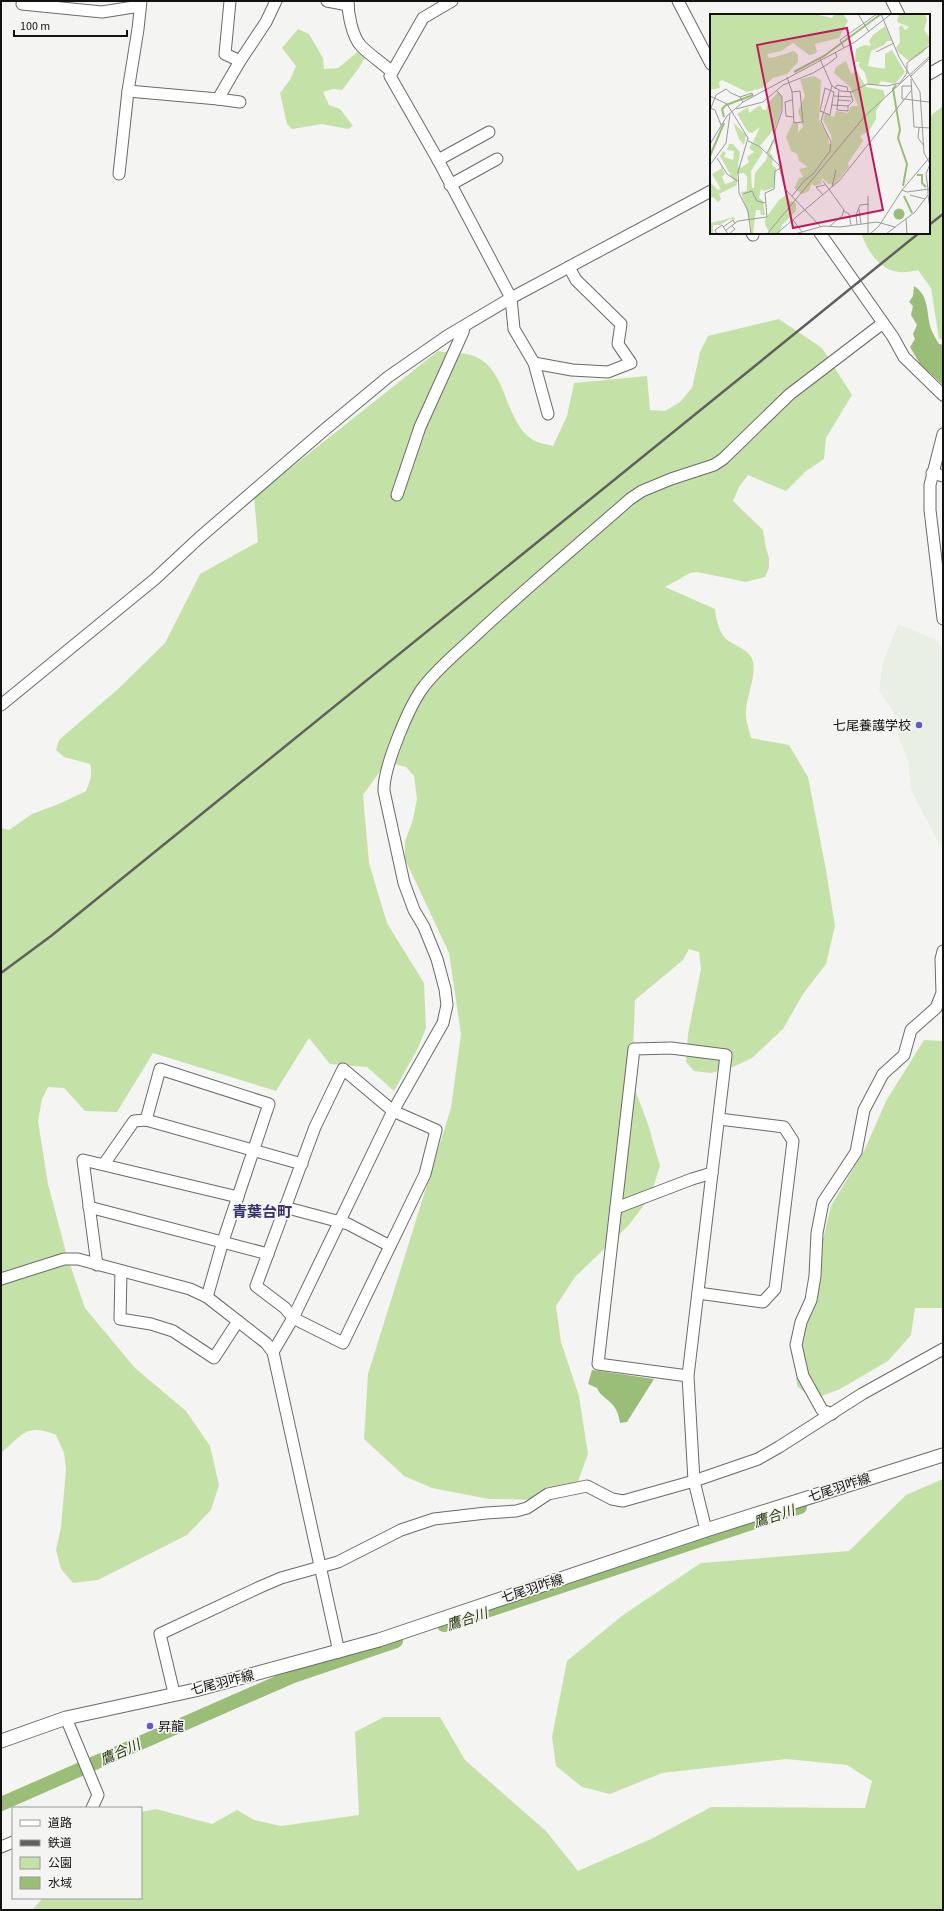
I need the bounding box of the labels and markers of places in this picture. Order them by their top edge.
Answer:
place label: 七尾養護学校 [833,717,911,735]
marker: 七尾養護学校 [914,720,924,730]
place label: 昇龍 [158,1718,184,1736]
marker: 昇龍 [145,1721,155,1731]

